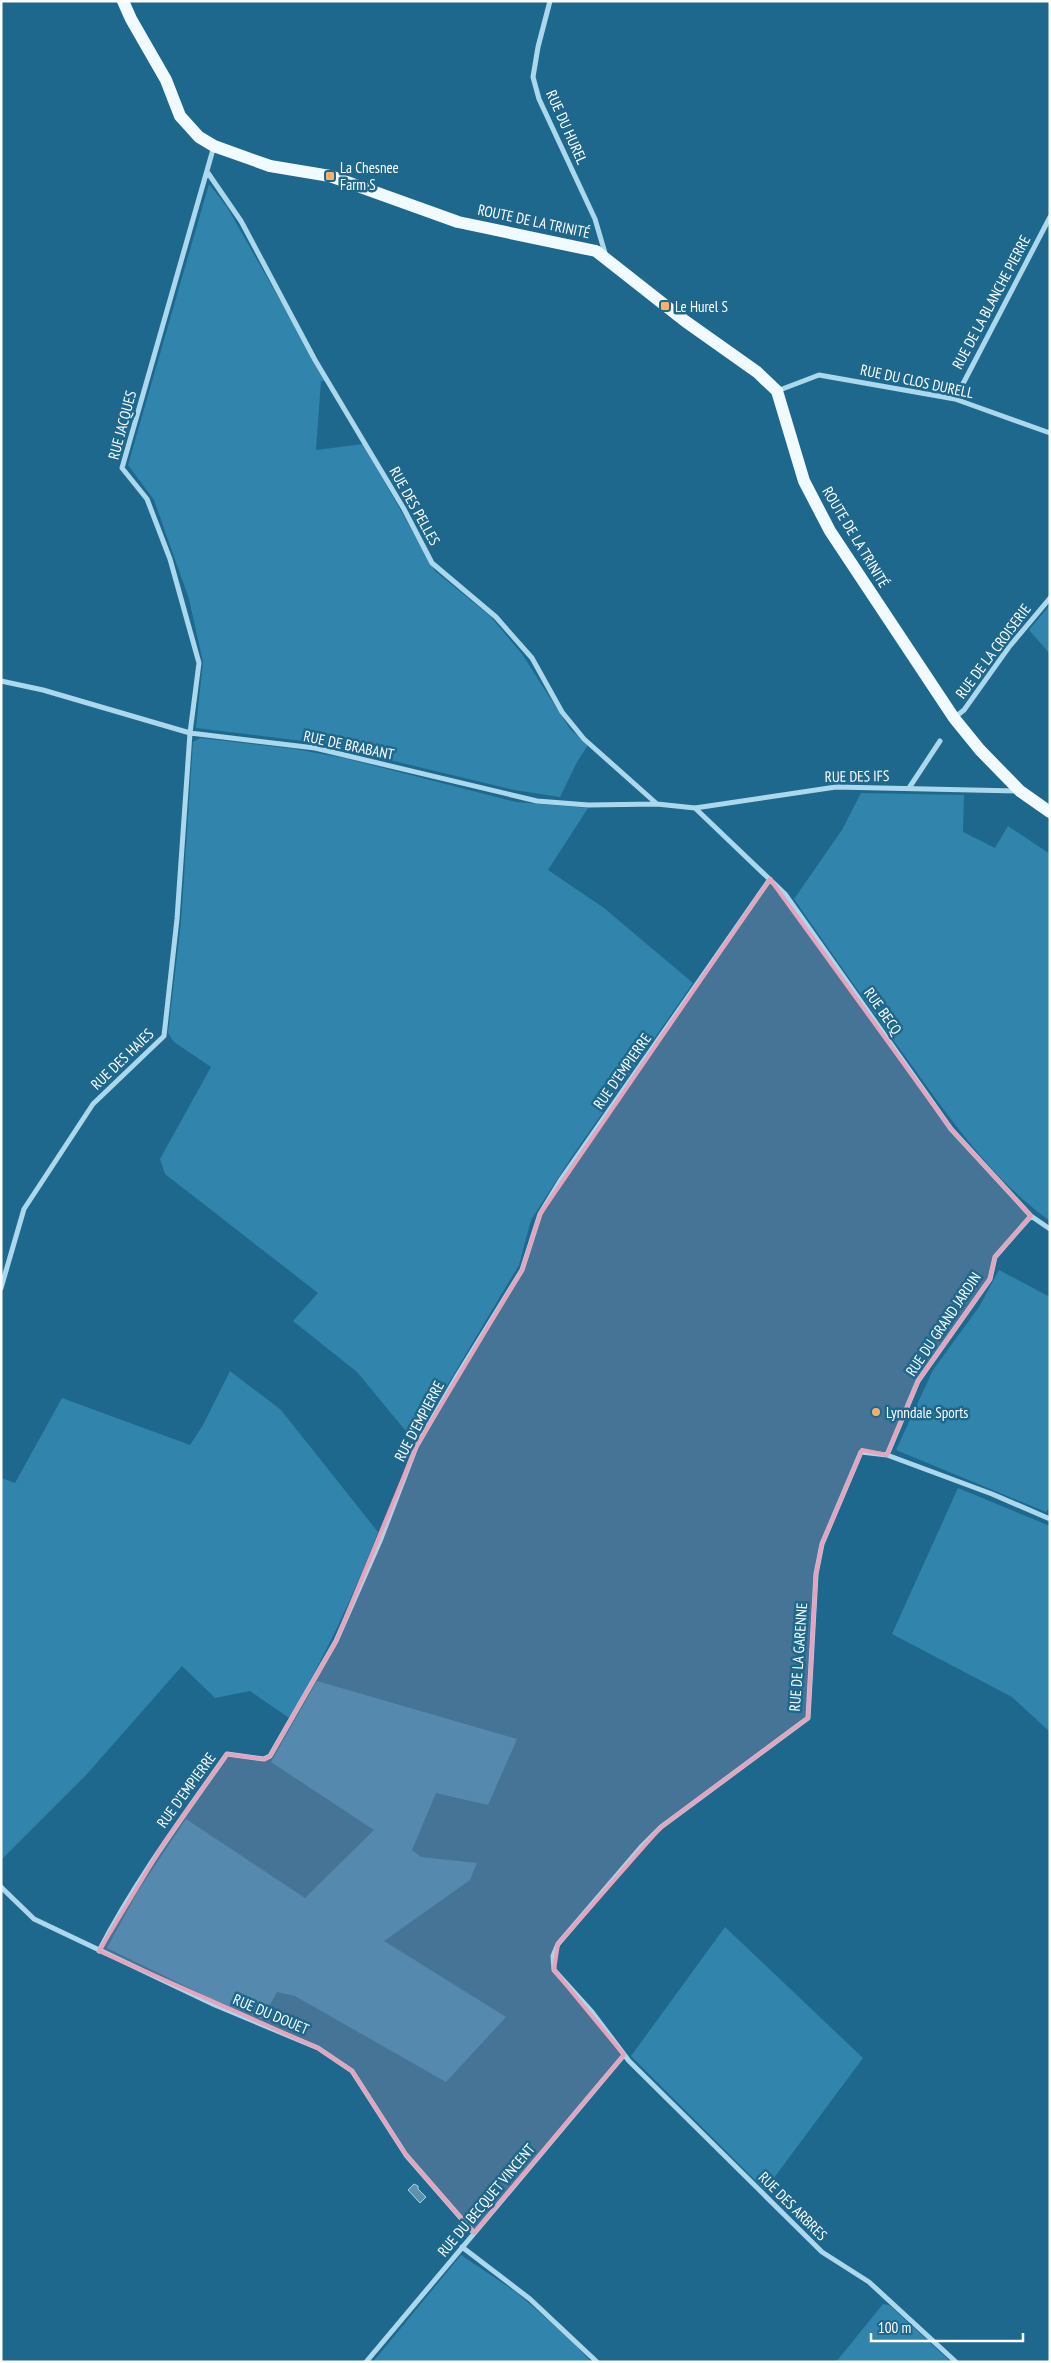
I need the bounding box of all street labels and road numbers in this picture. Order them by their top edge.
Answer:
street label: RUE DU HUREL [542,87,592,168]
street label: ROUTE DE LA TRINITÉ [476,200,592,242]
street label: RUE DE LA BLANCHE PIERRE [948,232,1034,372]
street label: RUE DU CLOS DURELL [859,360,976,402]
street label: RUE JACQUES [104,388,140,462]
street label: RUE DES PELLES [386,463,444,549]
street label: ROUTE DE LA TRINITÉ [818,483,894,591]
street label: RUE DE LA CROISERIE [951,600,1035,702]
street label: RUE DE BRABANT [302,726,396,764]
street label: RUE DES IFS [825,766,889,786]
street label: RUE BECQ [860,984,906,1039]
street label: RUE DES HAIES [87,1024,157,1094]
street label: RUE D'EMPIERRE [589,1029,655,1113]
street label: RUE DU GRAND JARDIN [901,1268,985,1380]
street label: RUE D'EMPIERRE [390,1378,448,1464]
street label: RUE DE LA GARENNE [785,1602,811,1712]
street label: RUE D'EMPIERRE [152,1749,220,1831]
street label: RUE DU DOUET [230,1990,312,2039]
street label: RUE DU BECQUET VINCENT [433,2139,539,2260]
street label: RUE DES ARBRES [755,2168,831,2244]

